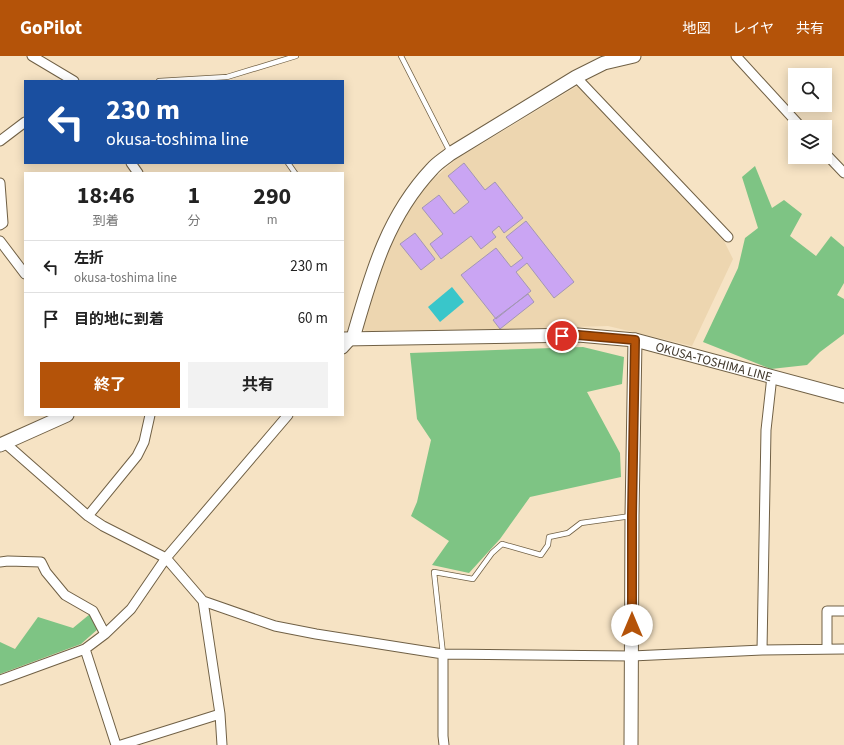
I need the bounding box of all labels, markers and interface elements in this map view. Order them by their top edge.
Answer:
text: GoPilot [20,15,82,42]
text: 地図 [682,19,710,39]
text: レイヤ [732,19,774,39]
text: 共有 [796,19,824,39]
map controls [788,68,832,164]
button: search [788,68,832,112]
text: 230 m [106,90,180,130]
icon: left [40,96,92,148]
button: layers [788,120,832,164]
text: okusa-toshima line [106,127,249,152]
text: 18:46 [77,178,135,213]
text: 1 [188,178,200,213]
text: 290 [253,179,291,214]
text: m [267,211,278,229]
text: 到着 [93,212,119,230]
text: 分 [187,212,200,230]
text: 左折 [74,248,104,269]
icon: left [40,256,62,278]
text: 230 m [290,256,328,277]
text: okusa-toshima line [74,269,177,287]
icon: arrive [40,308,62,330]
text: 60 m [298,308,328,329]
text: 目的地に到着 [74,309,164,330]
pin [545,319,579,353]
icon: arrive [551,325,573,347]
street label: OKUSA-TOSHIMA LINE [653,338,774,386]
button: 終了 [40,362,180,408]
button: 共有 [188,362,328,408]
position arrow [611,604,653,646]

